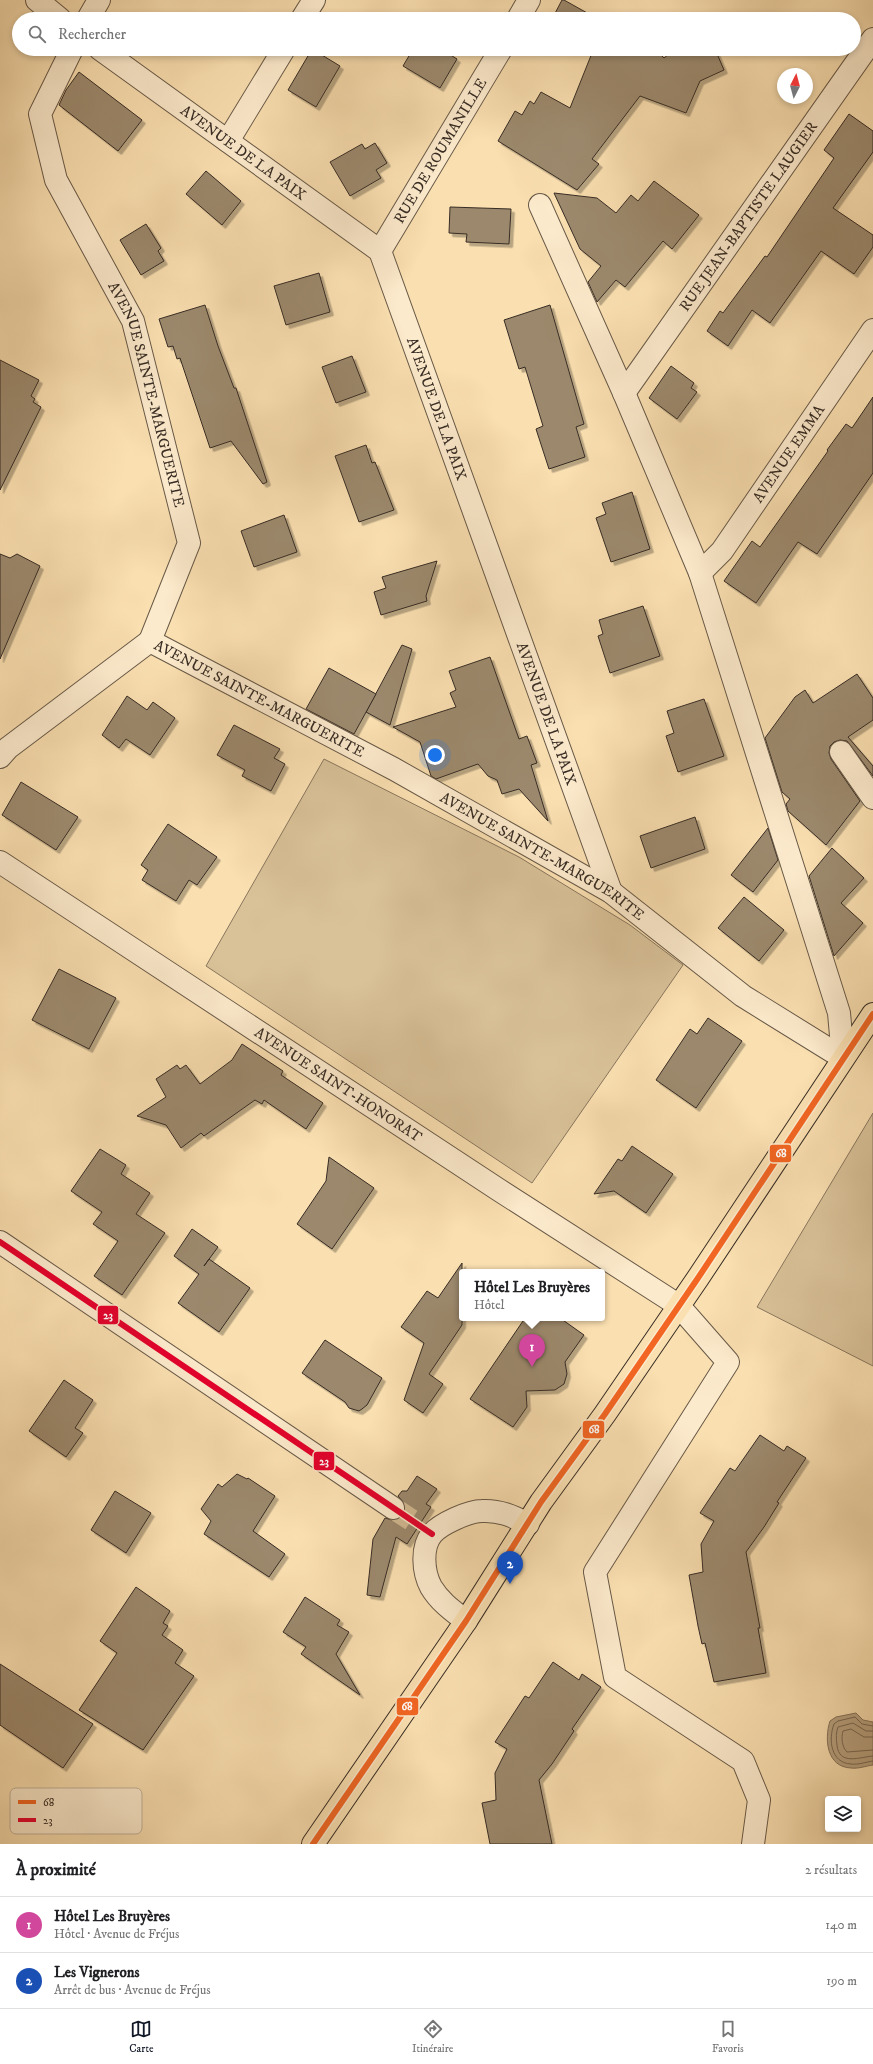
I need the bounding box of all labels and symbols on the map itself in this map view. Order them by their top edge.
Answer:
north arrow [777,68,813,104]
street label: RUE DE ROUMANILLE [390,74,492,227]
street label: AVENUE DE LA PAIX [177,101,310,205]
street label: RUE JEAN-BAPTISTE LAUGIER [675,118,822,315]
street label: AVENUE SAINTE-MARGUERITE [103,278,189,510]
street label: AVENUE DE LA PAIX [402,335,471,483]
street label: AVENUE EMMA [749,401,829,507]
street label: AVENUE SAINTE-MARGUERITE [151,636,368,762]
street label: AVENUE DE LA PAIX [512,640,581,788]
your location [425,745,445,765]
street label: AVENUE SAINTE-MARGUERITE [436,788,648,925]
street label: AVENUE SAINT-HONORAT [251,1023,426,1147]
line badge: 68 [769,1144,792,1163]
text: 68 [775,1147,787,1161]
line badge: 23 [97,1305,119,1325]
text: 23 [103,1309,113,1323]
pin: 1 [519,1334,545,1367]
line badge: 68 [582,1420,605,1439]
text: 68 [588,1423,600,1437]
line badge: 23 [313,1451,335,1471]
text: 23 [319,1455,329,1469]
pin: 2 [497,1551,523,1584]
line badge: 68 [396,1697,419,1716]
text: 68 [401,1700,413,1714]
legend [10,1788,142,1834]
text: 68 [43,1796,55,1810]
text: 23 [43,1814,53,1828]

